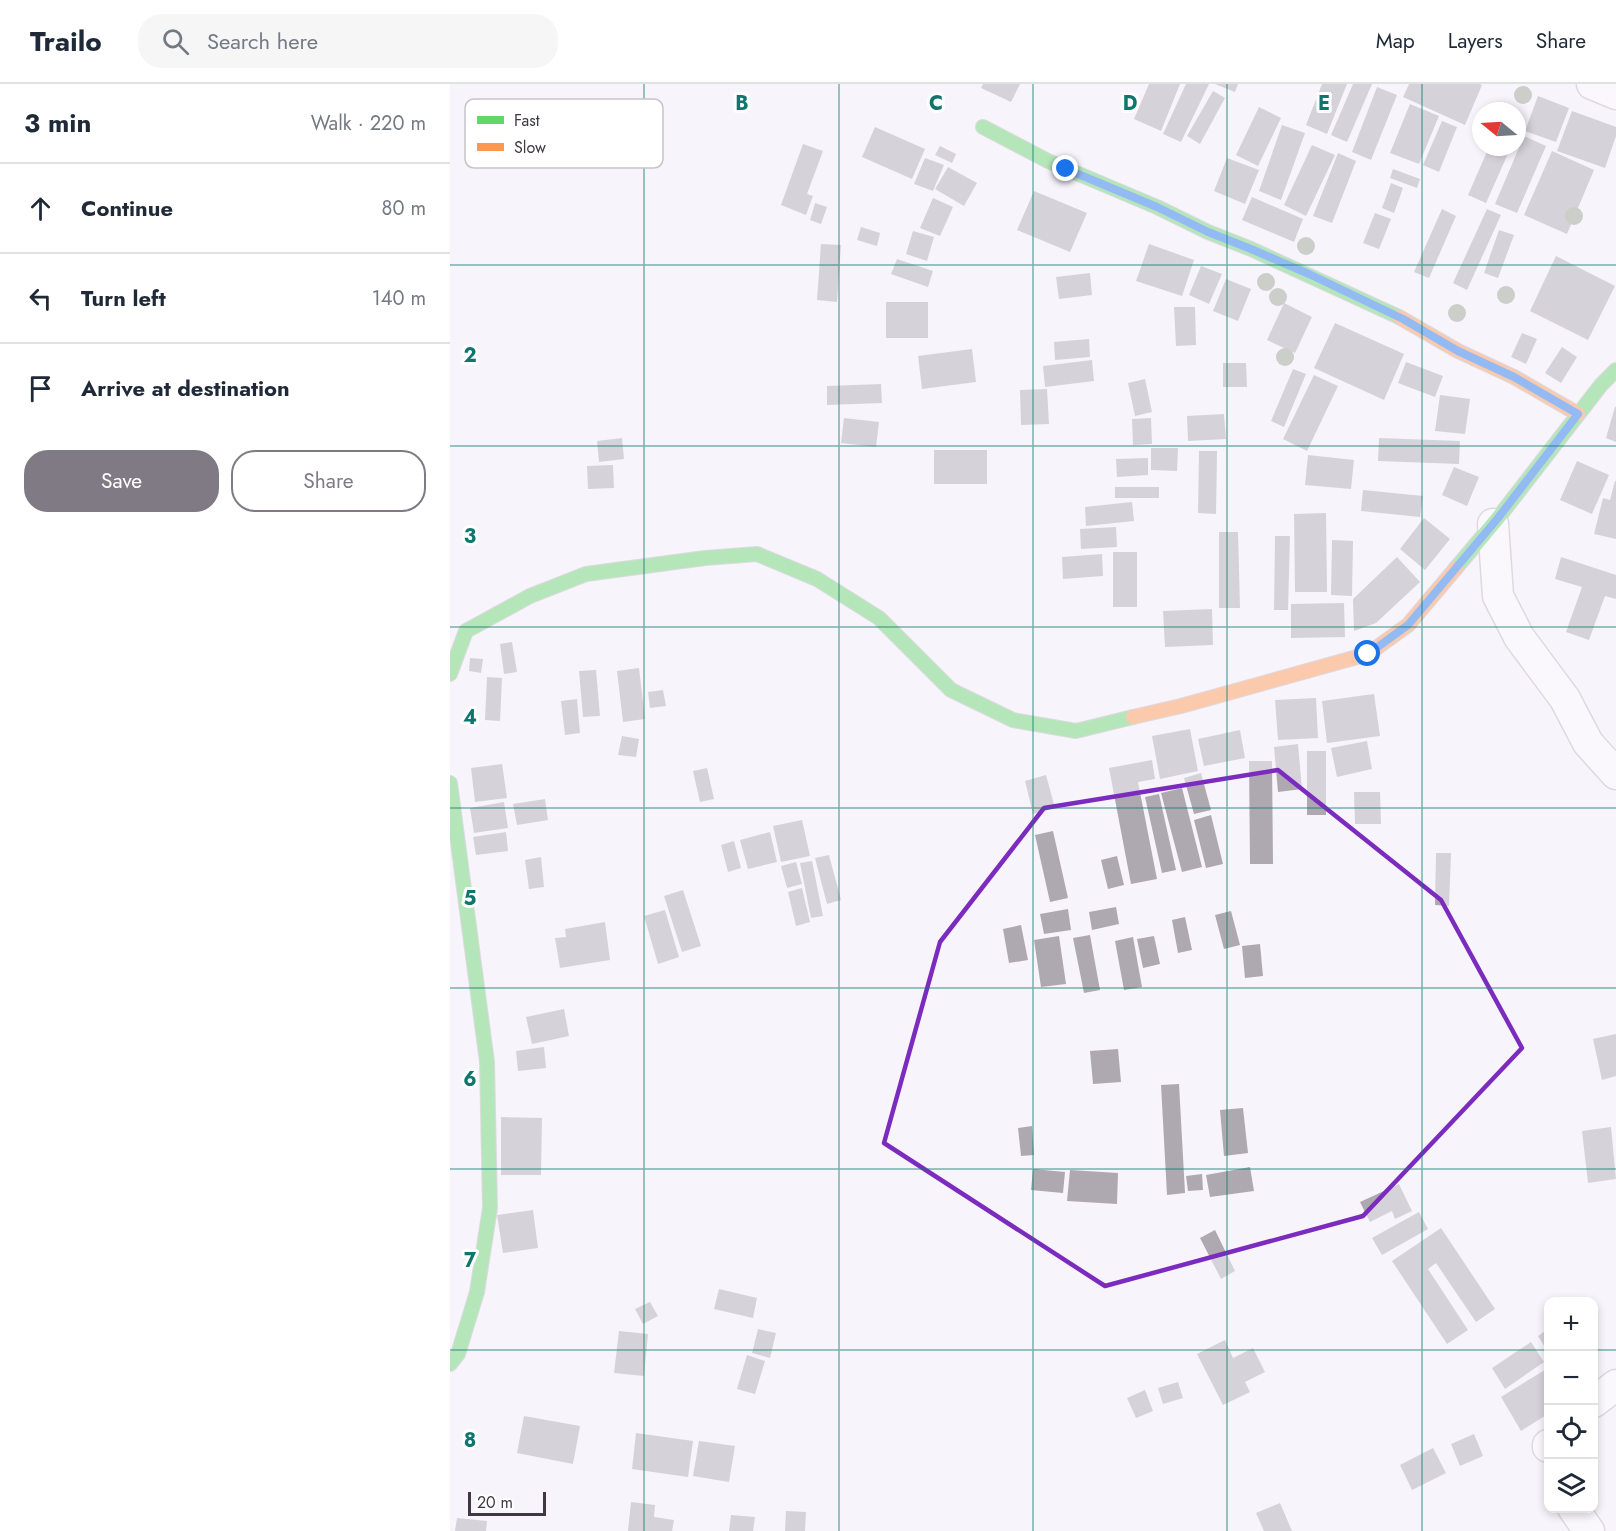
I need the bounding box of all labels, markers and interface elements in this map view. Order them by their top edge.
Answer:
search box [138,14,558,68]
text: Trailo [30,21,102,62]
icon: search [159,25,192,58]
text: Search here [207,25,318,57]
text: Map [1376,26,1415,56]
text: Layers [1448,26,1503,56]
text: Share [1536,26,1586,56]
text: B [735,89,749,118]
text: C [929,89,943,118]
text: D [1123,89,1137,118]
text: E [1318,89,1330,118]
legend [465,99,663,168]
north arrow [1472,102,1526,156]
text: 3 min [24,104,91,142]
text: Walk · 220 m [311,109,426,138]
text: Fast [514,109,540,132]
text: Slow [514,136,546,159]
route end [1052,155,1078,181]
icon: ahead [24,192,57,225]
text: Continue [81,192,173,224]
text: 80 m [381,194,426,223]
icon: left [24,282,57,315]
text: Turn left [81,282,166,314]
text: 140 m [372,284,426,313]
text: 2 [463,341,477,370]
icon: arrive [24,372,57,405]
text: Arrive at destination [81,372,290,404]
button: Save [24,450,219,512]
button: Share [231,450,426,512]
text: 3 [464,522,476,551]
route start [1354,640,1380,666]
text: 4 [463,703,477,732]
text: 5 [464,884,477,913]
text: 6 [463,1065,477,1094]
text: 7 [464,1246,477,1275]
map controls [1544,1297,1598,1513]
button: + [1544,1297,1598,1351]
button: − [1544,1351,1598,1405]
button: locate [1544,1405,1598,1459]
text: 8 [464,1426,476,1455]
button: layers [1544,1459,1598,1513]
scale bar [468,1489,546,1516]
text: 20 m [477,1491,513,1514]

